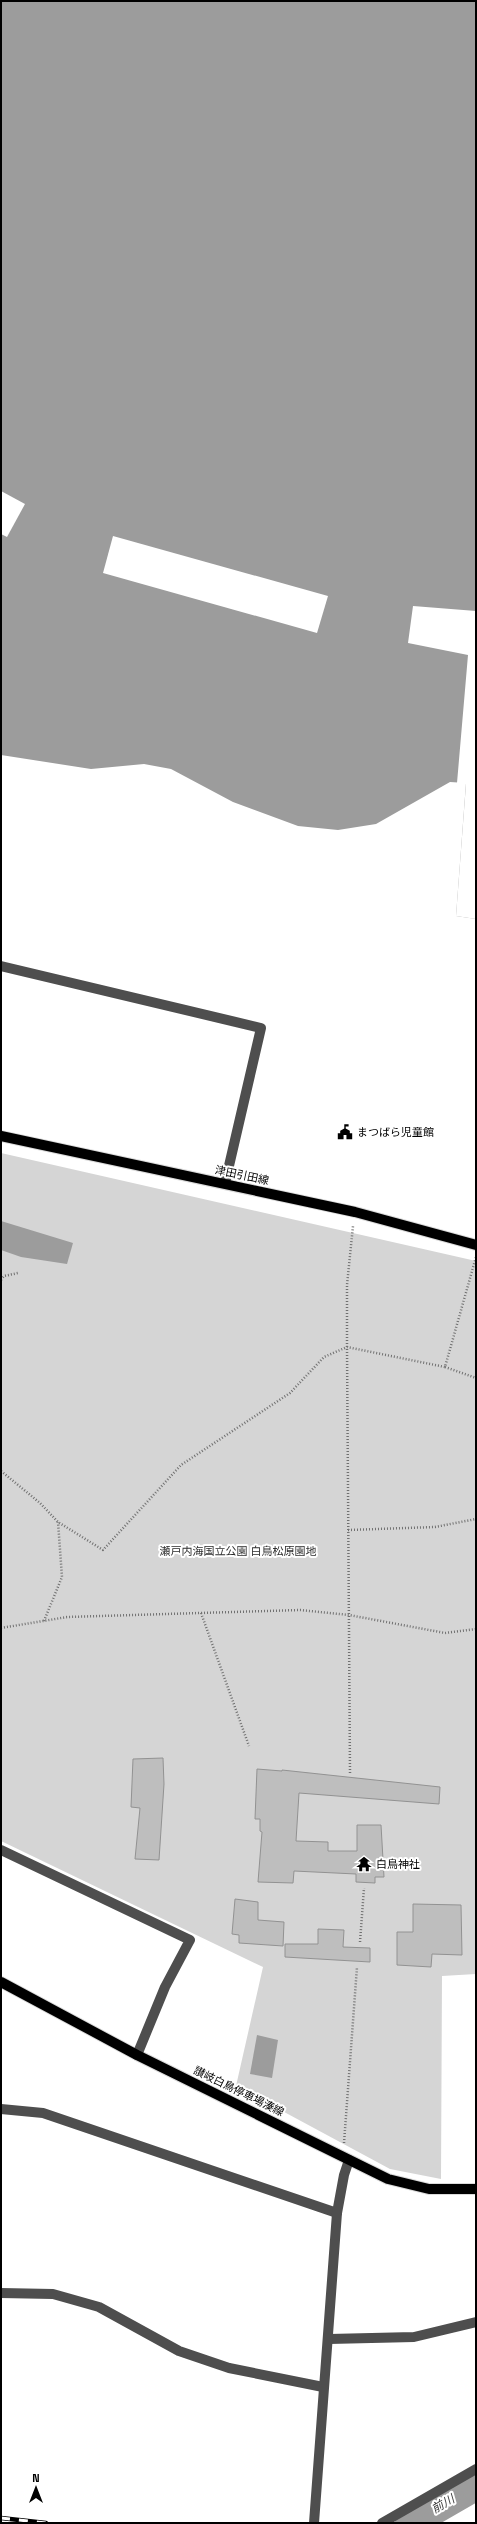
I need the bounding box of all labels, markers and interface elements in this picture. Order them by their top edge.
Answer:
public building icon: まつばら児童館 [336,1123,354,1141]
place label: まつばら児童館 [357,1125,434,1139]
street label: 津田引田線 [214,1162,270,1188]
park label: 瀬戸内海国立公園 白鳥松原園地 [160,1544,316,1558]
temple icon: 白鳥神社 [355,1855,373,1873]
place label: 白鳥神社 [376,1857,420,1871]
street label: 讃岐白鳥停車場湊線 [191,2063,287,2119]
north arrow [16,2468,56,2508]
text: N [32,2471,40,2485]
water label: 前川 [429,2490,459,2517]

